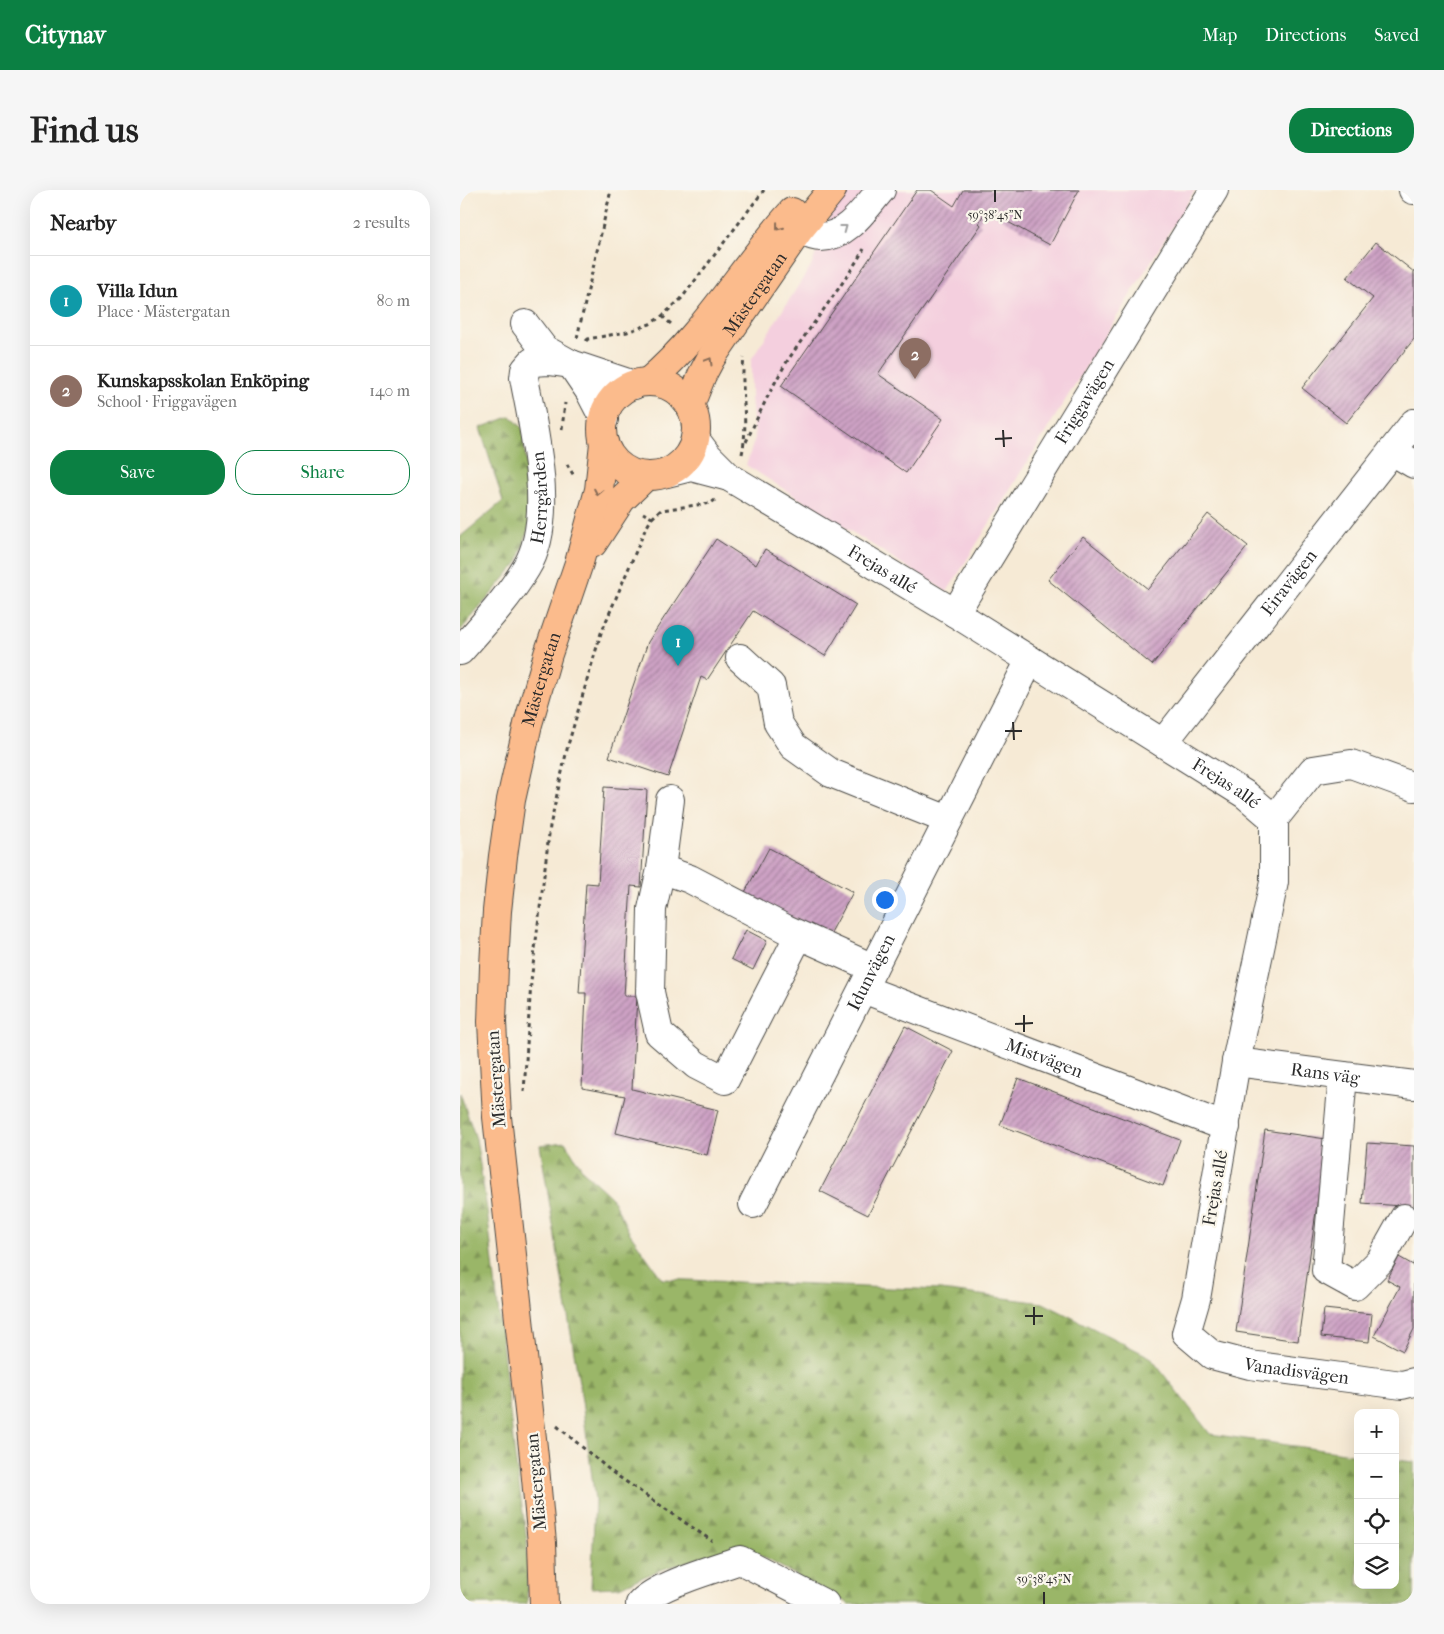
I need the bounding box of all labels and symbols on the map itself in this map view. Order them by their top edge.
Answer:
text: 59°38'45"N [967,208,1023,222]
one-way arrow [776,221,784,230]
one-way arrow [838,225,847,234]
street label: Mästergatan [719,248,792,341]
pin: 2 [899,338,931,379]
street label: Friggavägen [1051,355,1119,448]
one-way arrow [703,357,713,366]
street label: Herrgården [527,450,552,546]
one-way arrow [594,487,604,496]
street label: Frejas allé [844,541,920,598]
street label: Eiravägen [1257,545,1322,620]
pin: 1 [662,625,694,666]
street label: Mästergatan [518,629,566,729]
street label: Frejas allé [1188,754,1264,813]
your location [872,887,898,913]
street label: Idunvägen [843,930,900,1014]
street label: Mästergatan [483,1029,510,1128]
street label: Mistvägen [1003,1034,1086,1083]
street label: Rans väg [1289,1059,1361,1089]
street label: Frejas allé [1199,1148,1232,1228]
street label: Vanadisvägen [1240,1354,1351,1389]
street label: Mästergatan [522,1432,551,1531]
text: 59°38'45"N [1016,1572,1072,1586]

